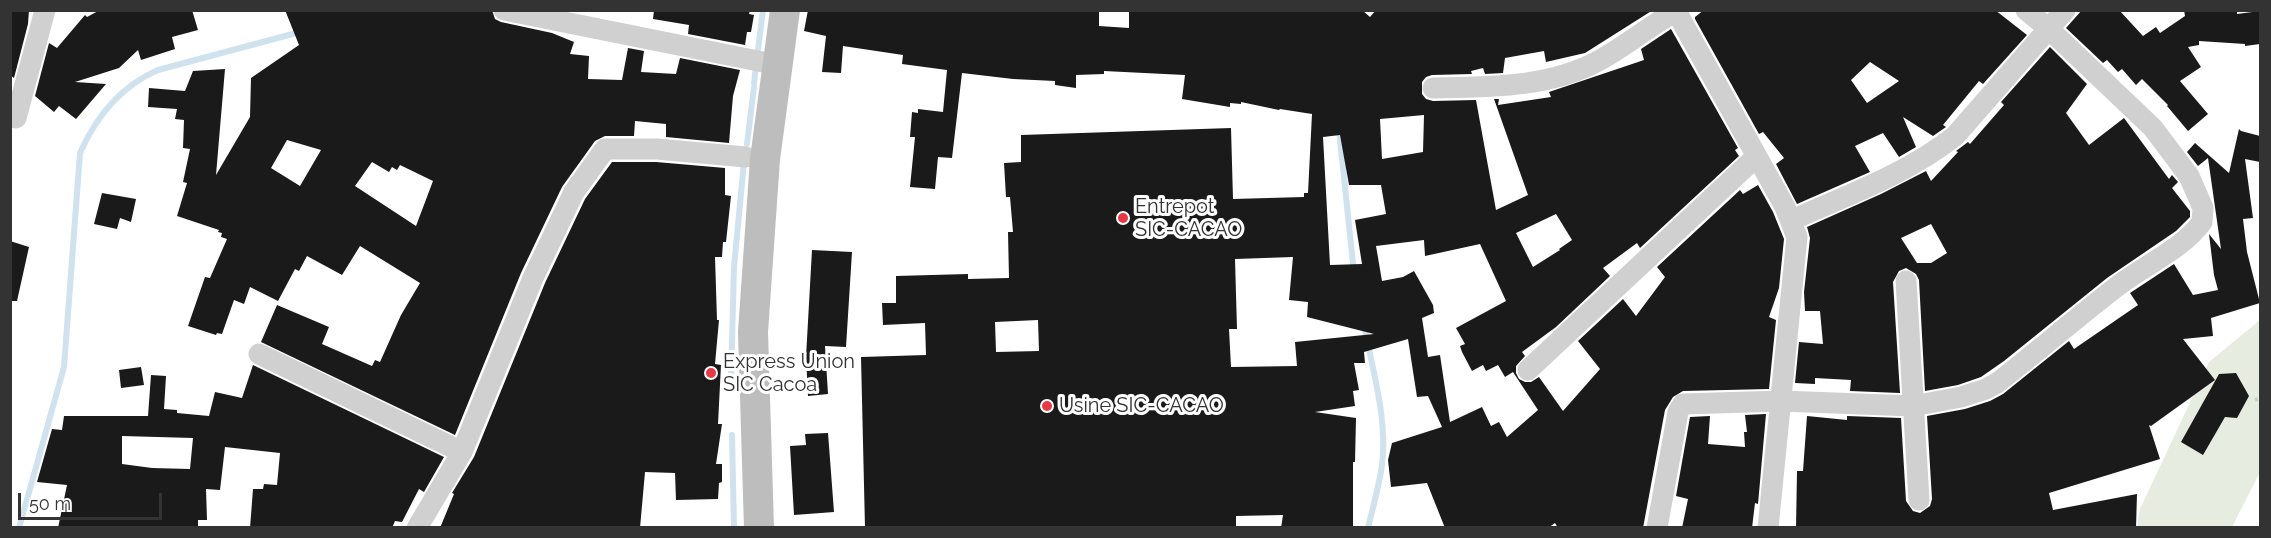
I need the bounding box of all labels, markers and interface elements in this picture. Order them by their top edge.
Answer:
place label: Entrepot SIC-CACAO [1135,195,1242,242]
marker: Entrepot SIC-CACAO [1116,211,1130,225]
place label: Express Union SIC Cacoa [723,350,855,397]
marker: Express Union SIC Cacoa [704,366,718,380]
place label: Usine SIC-CACAO [1059,394,1224,418]
marker: Usine SIC-CACAO [1040,399,1054,413]
scale bar [21,481,165,519]
text: 50 m [29,493,71,514]

